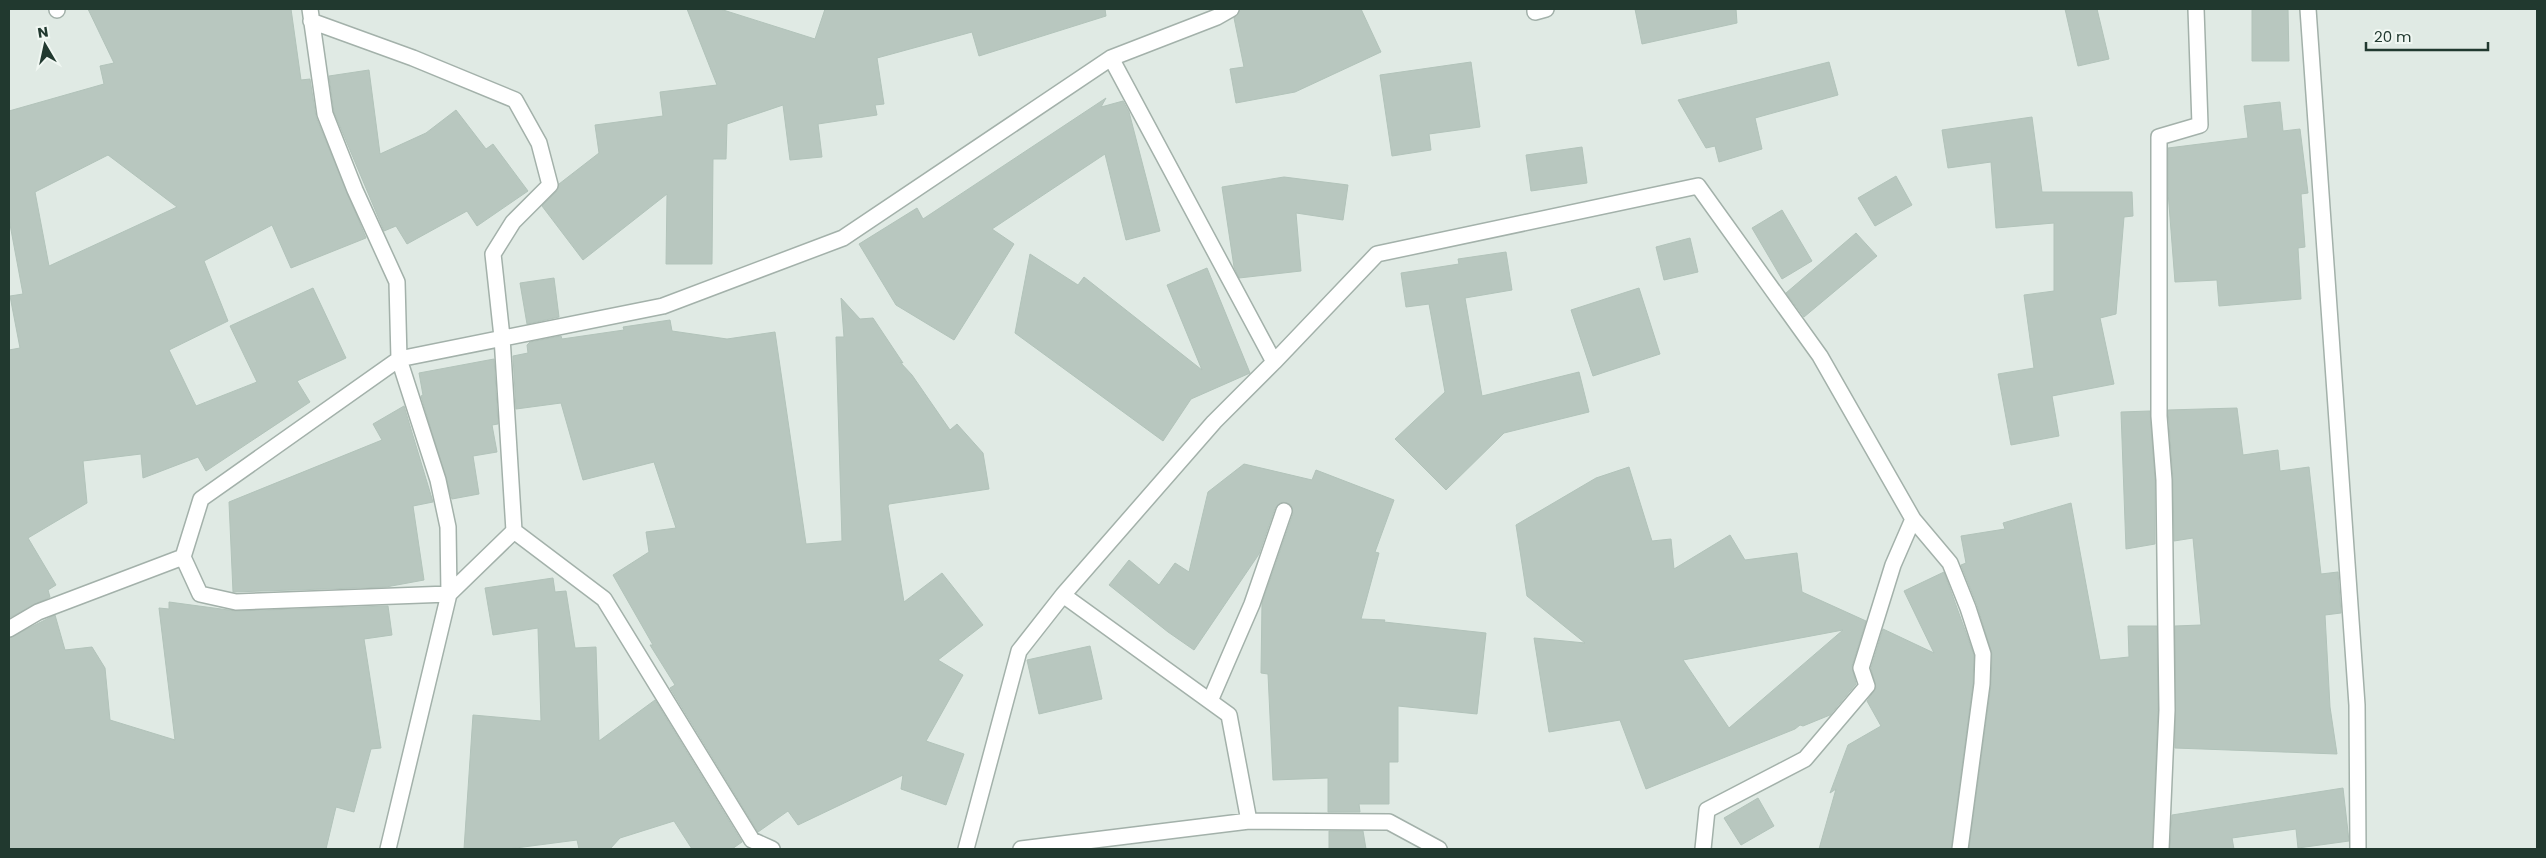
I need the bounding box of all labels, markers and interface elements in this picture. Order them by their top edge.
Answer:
north arrow [20,20,70,70]
scale bar [2366,20,2488,52]
text: N [36,21,50,43]
text: 20 m [2374,26,2412,47]

